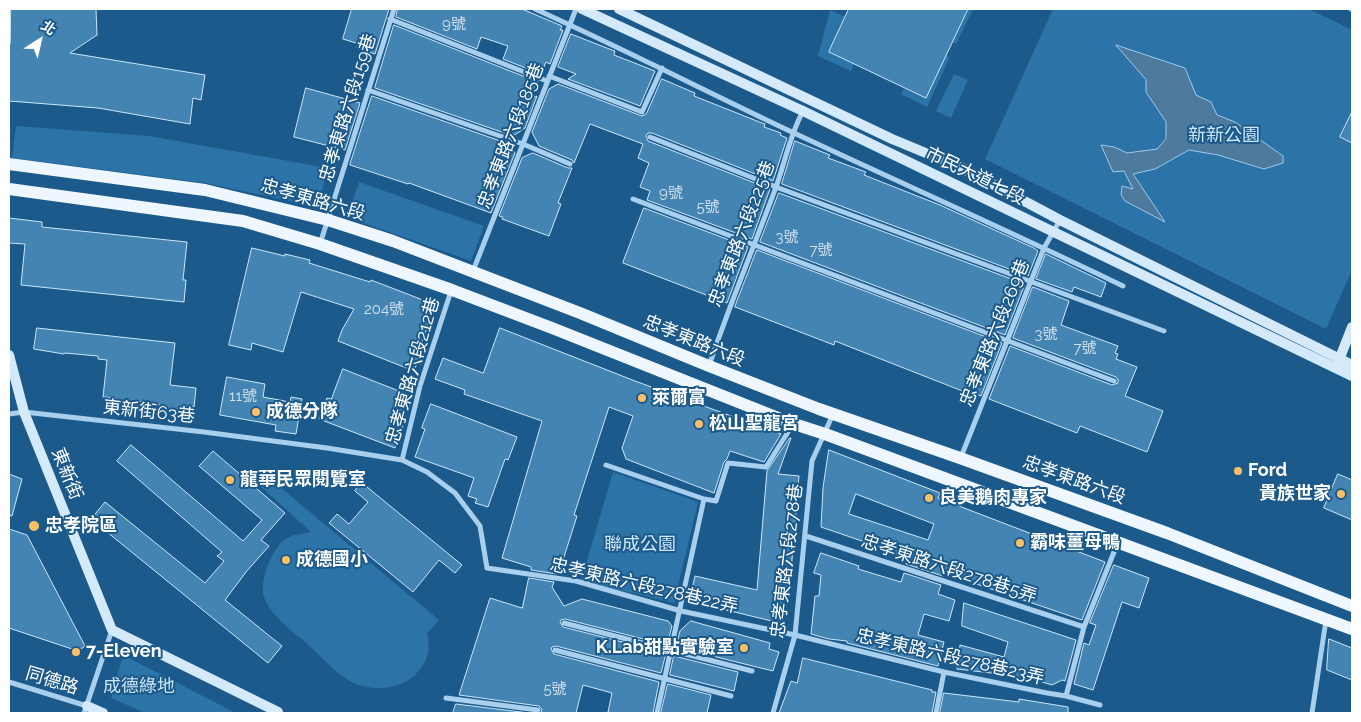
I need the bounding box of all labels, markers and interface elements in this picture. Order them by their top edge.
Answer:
north arrow [15,15,65,65]
house number: 9號 [442,15,466,33]
text: 北 [38,17,59,38]
street label: 忠孝東路六段159巷 [315,31,381,185]
street label: 忠孝東路六段185巷 [473,60,549,212]
park label: 新新公園 [1188,125,1260,147]
street label: 市民大道七段 [922,143,1028,209]
street label: 忠孝東路六段225巷 [704,158,780,310]
street label: 忠孝東路六段 [258,175,368,225]
house number: 9號 [659,184,683,202]
house number: 5號 [696,198,720,216]
house number: 3號 [775,228,799,246]
house number: 7號 [809,241,833,259]
street label: 忠孝東路六段269巷 [956,256,1034,410]
street label: 忠孝東路六段212巷 [382,295,444,447]
house number: 204號 [364,300,404,318]
street label: 忠孝東路六段 [640,311,748,371]
house number: 3號 [1034,325,1058,343]
house number: 7號 [1073,339,1097,357]
house number: 11號 [229,387,257,405]
place label: 萊爾富 [652,387,706,409]
marker: 萊爾富 [636,392,648,404]
street label: 東新街63巷 [102,396,196,428]
place label: 成德分隊 [266,401,338,423]
marker: 成德分隊 [250,406,262,418]
place label: 松山聖龍宮 [709,413,799,435]
marker: 松山聖龍宮 [693,418,705,430]
street label: 東新街 [47,445,87,503]
street label: 忠孝東路六段 [1020,451,1128,509]
place label: Ford [1248,460,1287,482]
marker: Ford [1232,465,1244,477]
place label: 龍華民眾閱覽室 [240,469,366,491]
marker: 龍華民眾閱覽室 [224,474,236,486]
street label: 忠孝東路六段278巷 [767,482,807,640]
place label: 貴族世家 [1259,483,1331,505]
place label: 良美鵝肉專家 [939,487,1047,509]
marker: 貴族世家 [1335,488,1347,500]
marker: 良美鵝肉專家 [923,492,935,504]
place label: 忠孝院區 [45,515,117,537]
marker: 忠孝院區 [27,519,41,533]
street label: 忠孝東路六段278巷5弄 [858,530,1040,608]
place label: 霸味薑母鴨 [1030,532,1120,554]
park label: 聯成公園 [604,534,676,556]
marker: 霸味薑母鴨 [1014,537,1026,549]
place label: 成德國小 [296,549,368,571]
marker: 成德國小 [280,554,292,566]
street label: 忠孝東路六段278巷22弄 [548,554,740,618]
street label: 忠孝東路六段278巷23弄 [854,625,1046,689]
place label: K.Lab甜點實驗室 [596,637,734,659]
place label: 7-Eleven [86,641,162,663]
marker: K.Lab甜點實驗室 [738,642,750,654]
marker: 7-Eleven [70,646,82,658]
street label: 同德路 [23,663,81,699]
park label: 成德綠地 [103,676,175,698]
house number: 5號 [543,680,567,698]

